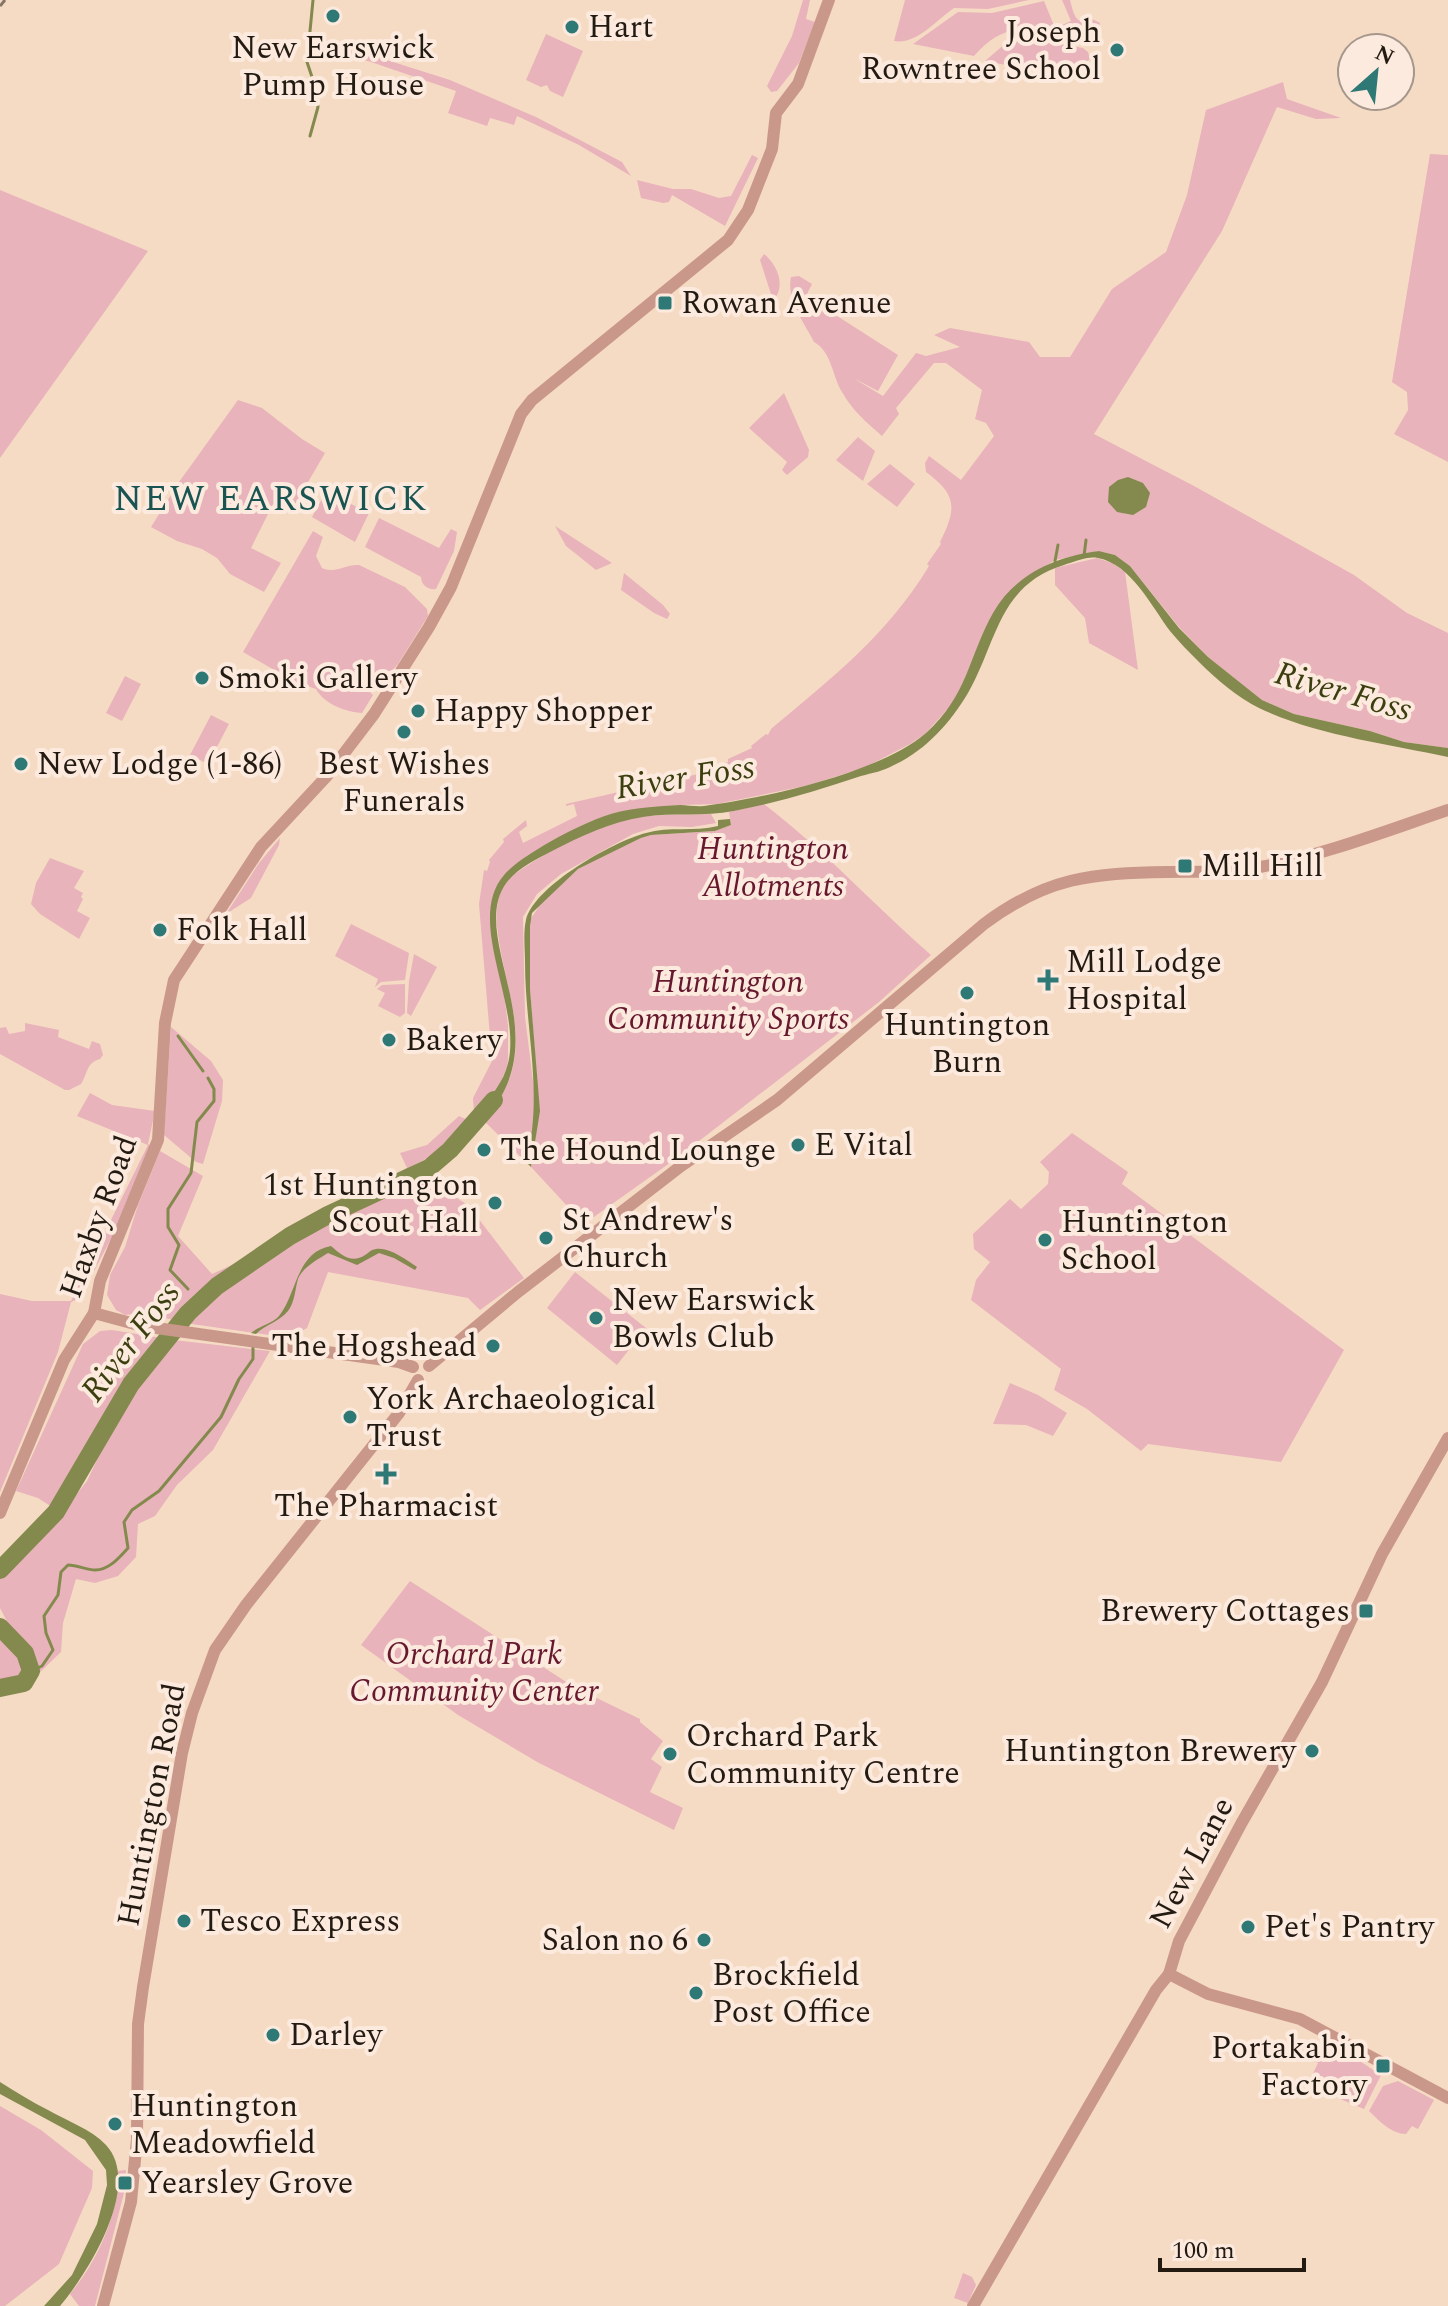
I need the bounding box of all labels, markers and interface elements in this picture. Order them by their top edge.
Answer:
place label: Hart [588,3,654,52]
marker: New Earswick Pump House [324,7,342,25]
place label: Joseph Rowntree School [861,8,1101,94]
marker: Hart [563,18,581,36]
place label: New Earswick Pump House [231,24,435,110]
north arrow [1336,32,1416,112]
text: N [1369,37,1400,74]
marker: Joseph Rowntree School [1108,41,1126,59]
place label: Rowan Avenue [681,279,891,328]
marker: Rowan Avenue [656,294,674,312]
district label: NEW EARSWICK [114,472,428,527]
water label: River Foss [1269,648,1417,736]
place label: Smoki Gallery [218,654,419,703]
marker: Smoki Gallery [193,669,211,687]
place label: Happy Shopper [434,687,653,736]
marker: Happy Shopper [409,702,427,720]
marker: Best Wishes Funerals [395,723,413,741]
place label: New Lodge (1-86) [37,740,282,789]
place label: Best Wishes Funerals [318,740,490,826]
water label: River Foss [612,741,758,815]
marker: New Lodge (1-86) [12,755,30,773]
park label: Huntington Allotments [697,825,849,911]
place label: Mill Hill [1201,842,1323,891]
marker: Mill Hill [1176,857,1194,875]
place label: Folk Hall [176,906,307,955]
marker: Folk Hall [151,921,169,939]
place label: Mill Lodge Hospital [1066,938,1222,1024]
park label: Huntington Community Sports [607,958,849,1044]
marker: Mill Lodge Hospital [1037,969,1059,991]
marker: Huntington Burn [958,984,976,1002]
place label: Huntington Burn [883,1001,1051,1087]
place label: Bakery [405,1016,504,1065]
marker: Bakery [380,1031,398,1049]
place label: E Vital [814,1121,913,1170]
place label: The Hound Lounge [500,1126,776,1175]
street label: Haxby Road [47,1129,151,1305]
marker: E Vital [789,1136,807,1154]
marker: The Hound Lounge [475,1141,493,1159]
place label: 1st Huntington Scout Hall [263,1161,479,1247]
marker: 1st Huntington Scout Hall [486,1194,504,1212]
place label: St Andrew's Church [562,1196,733,1282]
place label: Huntington School [1061,1198,1228,1284]
marker: St Andrew's Church [537,1229,555,1247]
marker: Huntington School [1036,1231,1054,1249]
water label: River Foss [68,1270,194,1414]
place label: New Earswick Bowls Club [612,1276,816,1362]
marker: New Earswick Bowls Club [587,1309,605,1327]
place label: The Hogshead [271,1322,477,1371]
marker: The Hogshead [484,1337,502,1355]
place label: York Archaeological Trust [366,1375,656,1461]
marker: York Archaeological Trust [341,1408,359,1426]
marker: The Pharmacist [377,1465,395,1483]
place label: The Pharmacist [274,1482,498,1531]
place label: Brewery Cottages [1100,1587,1350,1636]
marker: Brewery Cottages [1357,1602,1375,1620]
park label: Orchard Park Community Center [349,1630,600,1716]
street label: Huntington Road [104,1679,200,1931]
place label: Orchard Park Community Centre [686,1712,960,1798]
place label: Huntington Brewery [1004,1727,1298,1776]
marker: Huntington Brewery [1303,1742,1321,1760]
marker: Orchard Park Community Centre [661,1745,679,1763]
street label: New Lane [1137,1788,1247,1938]
place label: Tesco Express [200,1897,400,1946]
place label: Pet's Pantry [1264,1903,1436,1952]
marker: Tesco Express [175,1912,193,1930]
place label: Salon no 6 [542,1916,688,1965]
marker: Pet's Pantry [1239,1918,1257,1936]
marker: Salon no 6 [695,1931,713,1949]
place label: Brockfield Post Office [712,1951,871,2037]
marker: Brockfield Post Office [687,1984,705,2002]
place label: Darley [289,2011,384,2060]
place label: Portakabin Factory [1211,2024,1369,2110]
marker: Darley [264,2026,282,2044]
marker: Portakabin Factory [1374,2057,1392,2075]
place label: Huntington Meadowfield [131,2082,316,2168]
marker: Huntington Meadowfield [106,2115,124,2133]
place label: Yearsley Grove [141,2159,353,2208]
marker: Yearsley Grove [116,2174,134,2192]
scale bar [1160,2222,1304,2272]
text: 100 m [1172,2233,1235,2269]

